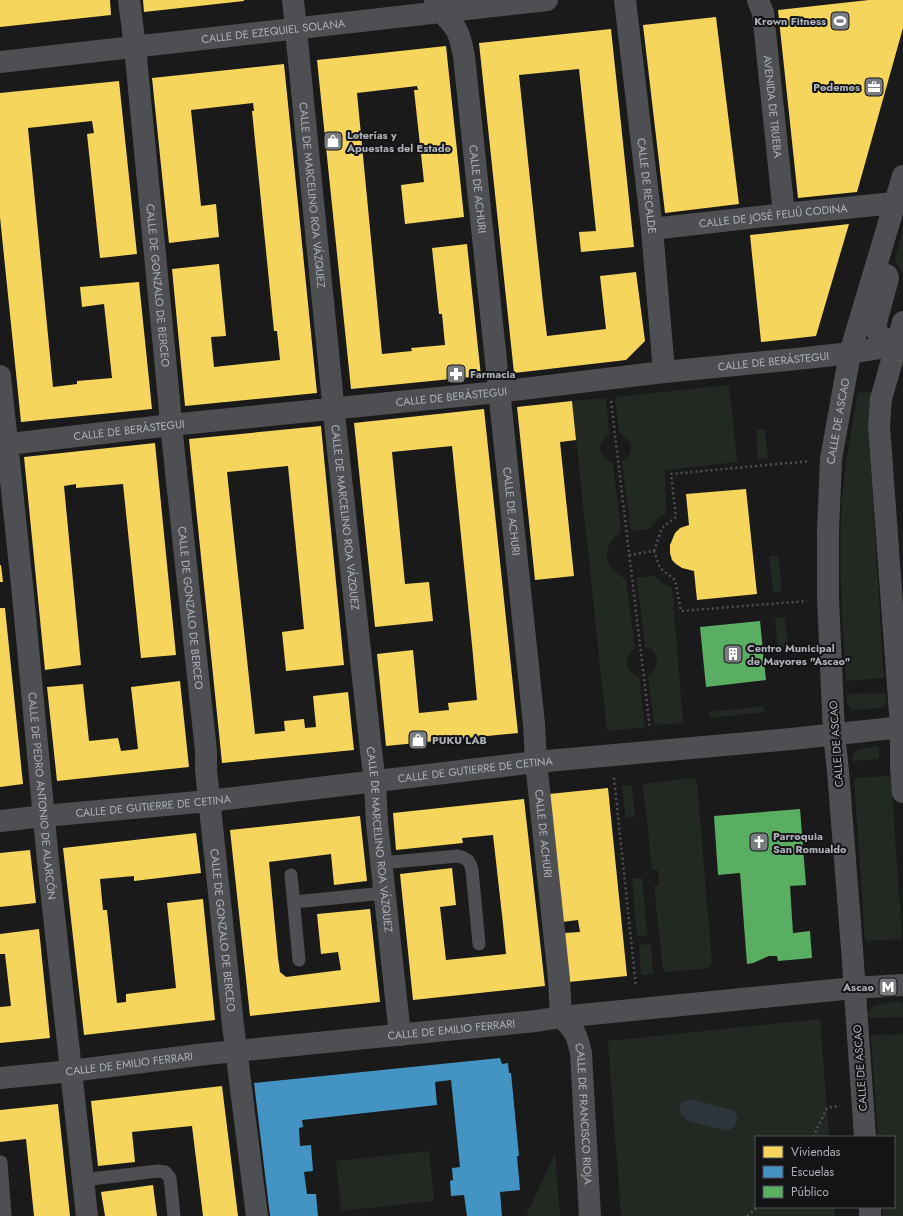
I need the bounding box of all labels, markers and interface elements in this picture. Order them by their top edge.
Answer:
sports icon: Krown Fitness [829,10,851,32]
place label: Krown Fitness [754,13,826,29]
street label: CALLE DE EZEQUIEL SOLANA [201,15,347,47]
street label: AVENIDA DE TRUEBA [759,55,786,159]
office icon: Podemos [863,76,885,98]
place label: Podemos [813,79,860,95]
street label: CALLE DE MARCELINO ROA VÁZQUEZ [295,101,330,289]
place label: Loterías y Apuestas del Estado [346,127,451,156]
shop icon: Loterías y Apuestas del Estado [322,130,344,152]
street label: CALLE DE RECALDE [633,137,660,234]
street label: CALLE DE ACHURI [465,144,491,234]
street label: CALLE DE JOSÉ FELIÚ CODINA [698,200,849,232]
street label: CALLE DE GONZALO DE BERCEO [142,203,174,368]
street label: CALLE DE BERÁSTEGUI [717,347,830,375]
pharmacy icon: Farmacia [445,363,467,385]
place label: Farmacia [470,366,516,382]
street label: CALLE DE ASCAO [823,376,853,464]
street label: CALLE DE BERÁSTEGUI [395,383,508,410]
street label: CALLE DE BERÁSTEGUI [73,416,185,444]
street label: CALLE DE MARCELINO ROA VÁZQUEZ [327,424,363,611]
street label: CALLE DE ACHURI [499,466,524,556]
street label: CALLE DE GONZALO DE BERCEO [174,525,207,691]
place label: Centro Municipal de Mayores "Ascao" [747,640,851,669]
building icon: Centro Municipal de Mayores "Ascao" [722,643,744,665]
street label: CALLE DE PEDRO ANTONIO DE ALARCÓN [24,691,60,901]
street label: CALLE DE ASCAO [825,700,847,788]
shop icon: PUKU LAB [407,729,429,751]
place label: PUKU LAB [432,732,487,748]
street label: CALLE DE MARCELINO ROA VÁZQUEZ [363,746,397,933]
street label: CALLE DE GUTIERRE DE CETINA [397,752,554,786]
street label: CALLE DE ACHURI [531,789,556,879]
street label: CALLE DE GUTIERRE DE CETINA [75,790,233,821]
place label: Parroquia San Romualdo [773,828,847,857]
church icon: Parroquia San Romualdo [748,831,770,853]
street label: CALLE DE GONZALO DE BERCEO [206,848,240,1013]
metro station icon: Ascao [877,976,899,998]
place label: Ascao [842,979,874,995]
street label: CALLE DE EMILIO FERRARI [387,1015,516,1044]
street label: CALLE DE ASCAO [849,1024,871,1112]
street label: CALLE DE FRANCISCO RIOJA [571,1041,596,1186]
street label: CALLE DE EMILIO FERRARI [65,1048,194,1079]
legend [755,1136,895,1208]
text: Viviendas [791,1143,841,1161]
text: Escuelas [791,1163,834,1181]
text: Público [791,1183,829,1201]

